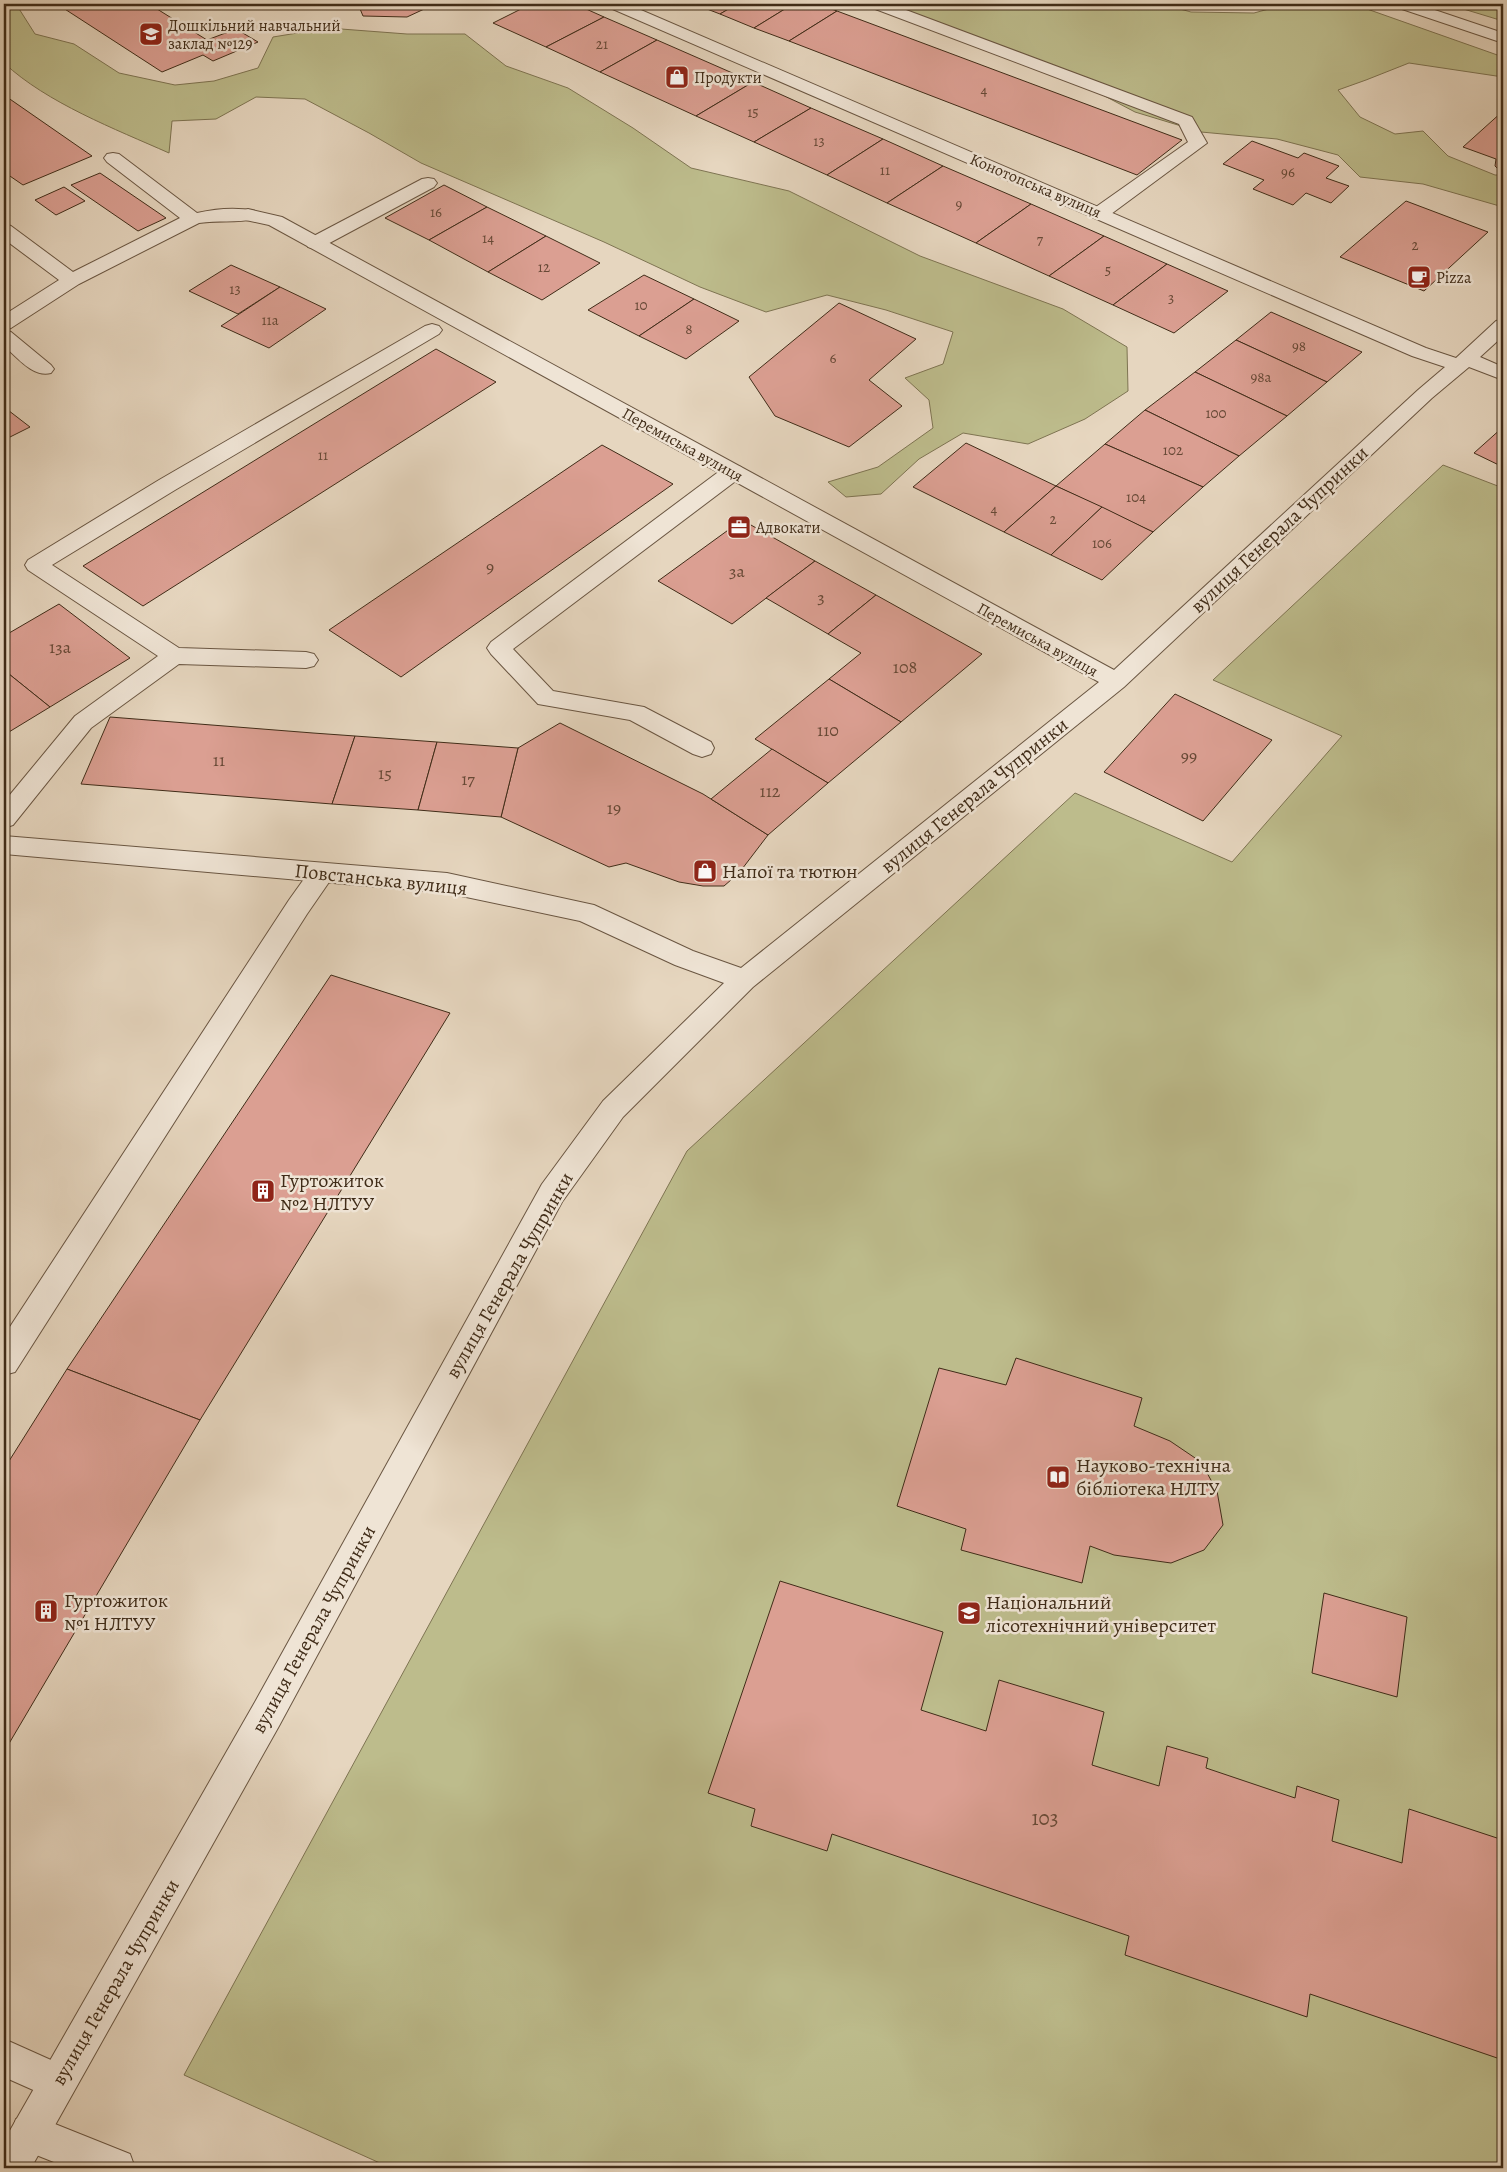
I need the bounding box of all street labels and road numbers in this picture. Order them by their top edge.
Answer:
street label: Конотопська вулиця [967,148,1105,224]
street label: Перемиська вулиця [618,402,747,487]
street label: вулиця Генерала Чупринки [1185,440,1374,619]
street label: Перемиська вулиця [973,597,1102,682]
street label: вулиця Генерала Чупринки [875,711,1074,879]
street label: Повстанська вулиця [293,857,469,902]
street label: вулиця Генерала Чупринки [439,1167,580,1383]
street label: вулиця Генерала Чупринки [245,1520,382,1738]
street label: вулиця Генерала Чупринки [45,1874,186,2090]

